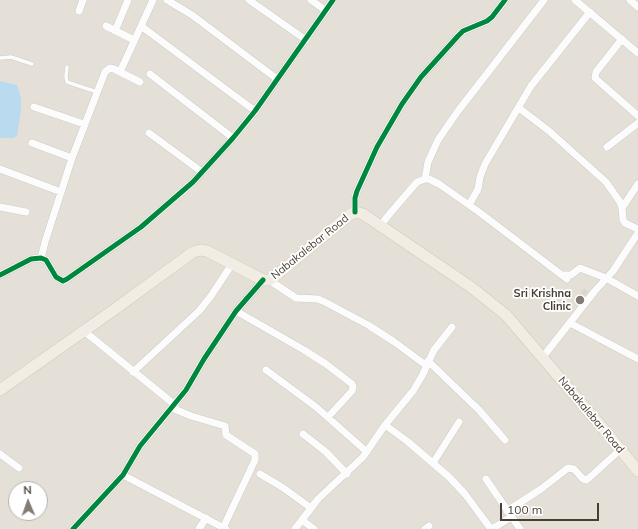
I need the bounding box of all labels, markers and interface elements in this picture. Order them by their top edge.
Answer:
street label: Nabakalebar Road [269,212,351,282]
place label: Sri Krishna Clinic [514,287,571,313]
marker: Sri Krishna Clinic [574,294,586,306]
street label: Nabakalebar Road [555,374,627,456]
north arrow [8,481,48,521]
text: N [23,483,32,497]
scale bar [502,495,601,521]
text: 100 m [507,502,542,517]

